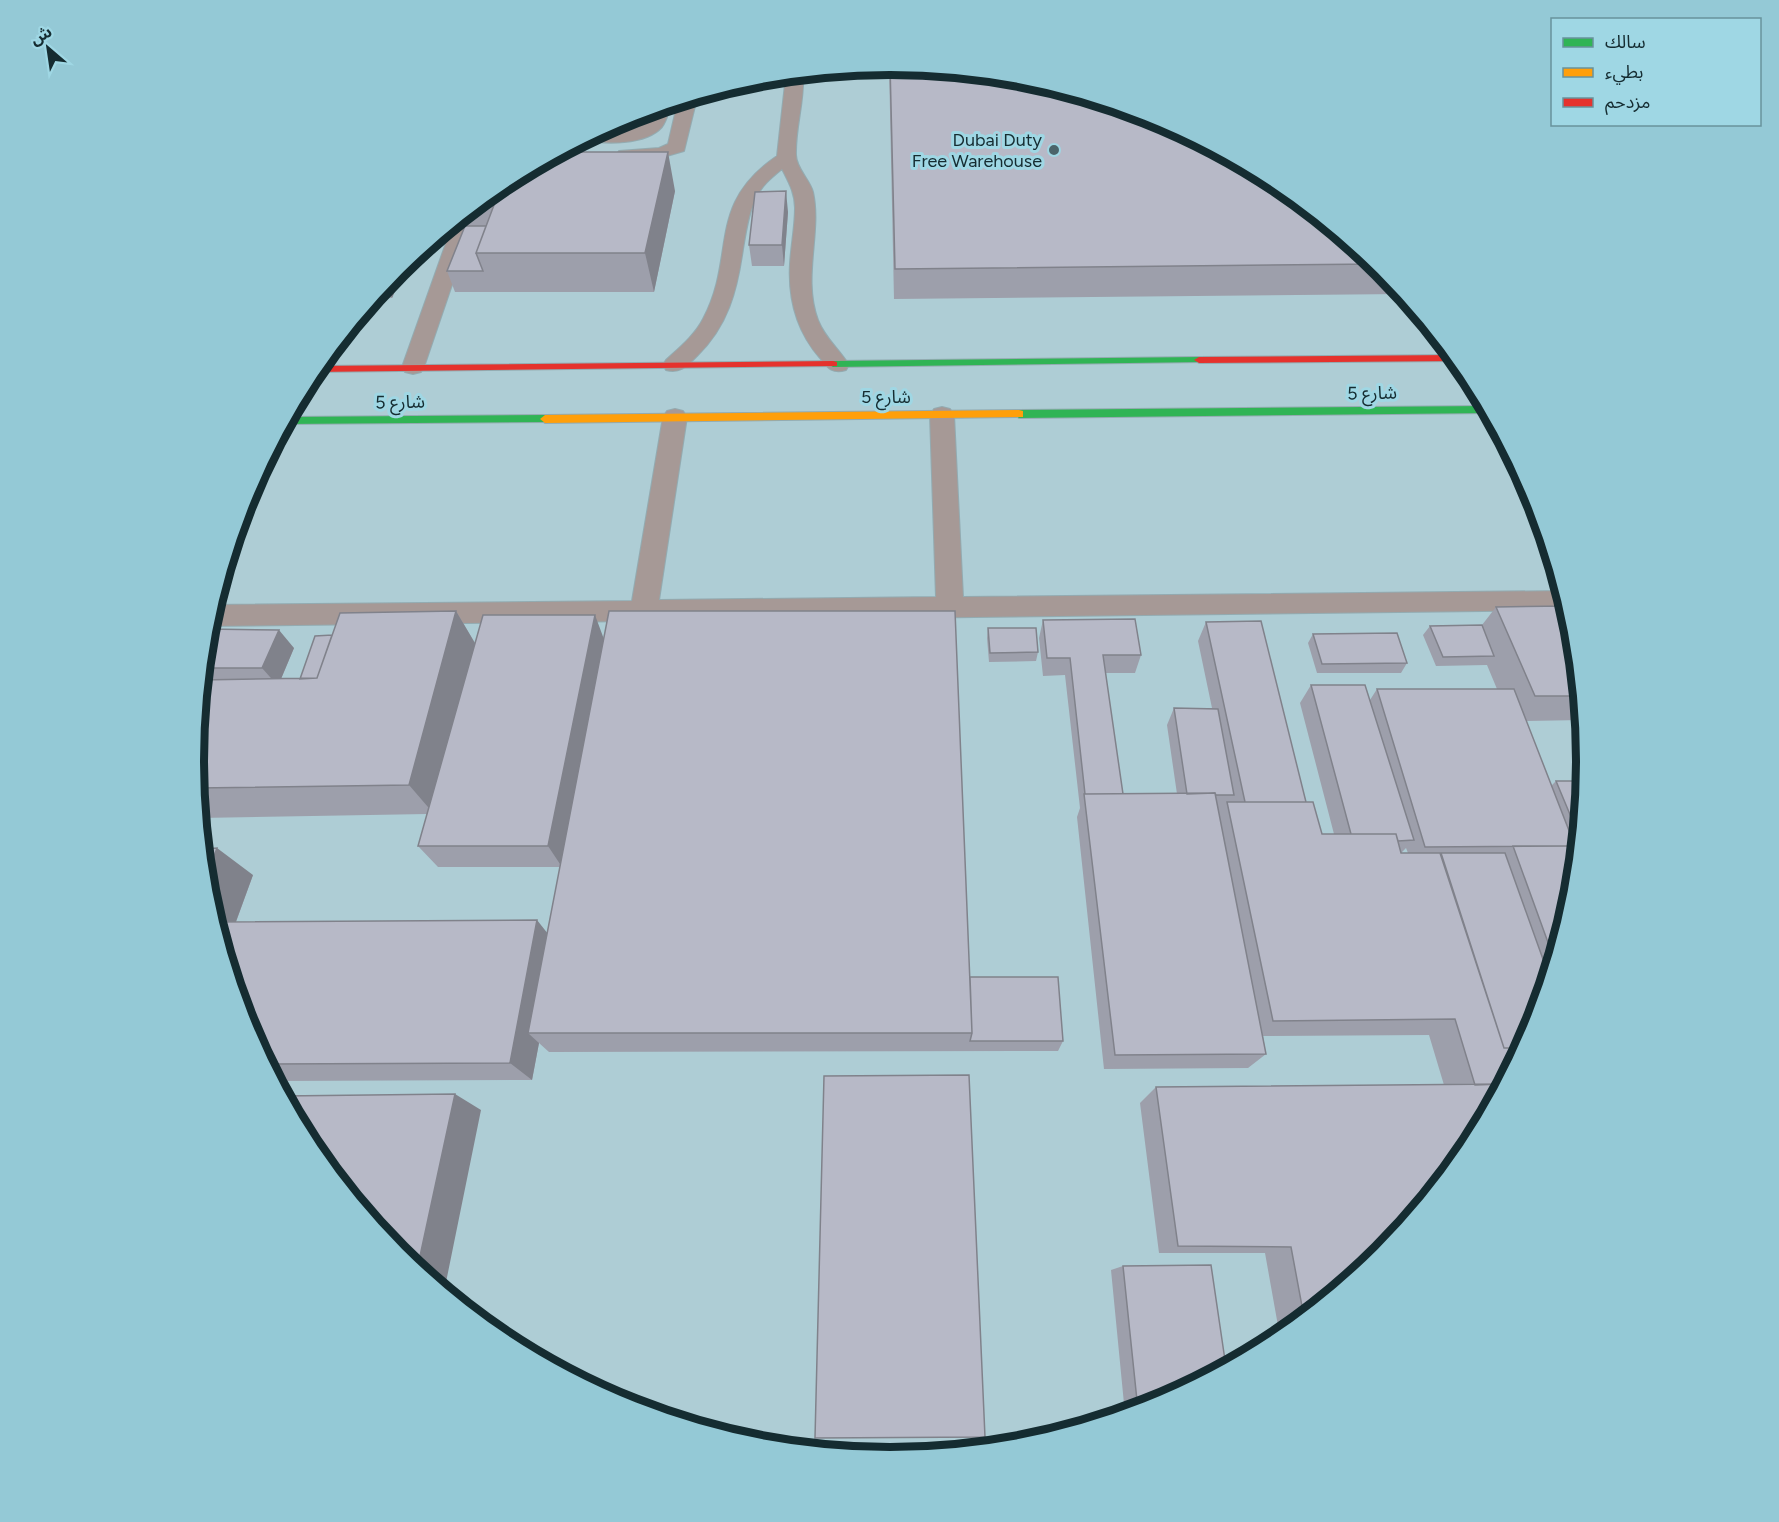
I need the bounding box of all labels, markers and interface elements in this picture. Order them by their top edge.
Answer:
north arrow [18,18,78,78]
legend [1551,18,1761,126]
text: ش [27,22,55,49]
text: سالك [1605,31,1646,53]
text: بطيء [1605,61,1643,85]
text: مزدحم [1605,91,1650,115]
place label: Dubai Duty Free Warehouse [912,129,1043,172]
marker: Dubai Duty Free Warehouse [1047,143,1061,157]
street label: شارع 5 [1347,382,1397,407]
street label: شارع 5 [861,386,911,411]
street label: شارع 5 [375,391,425,416]

